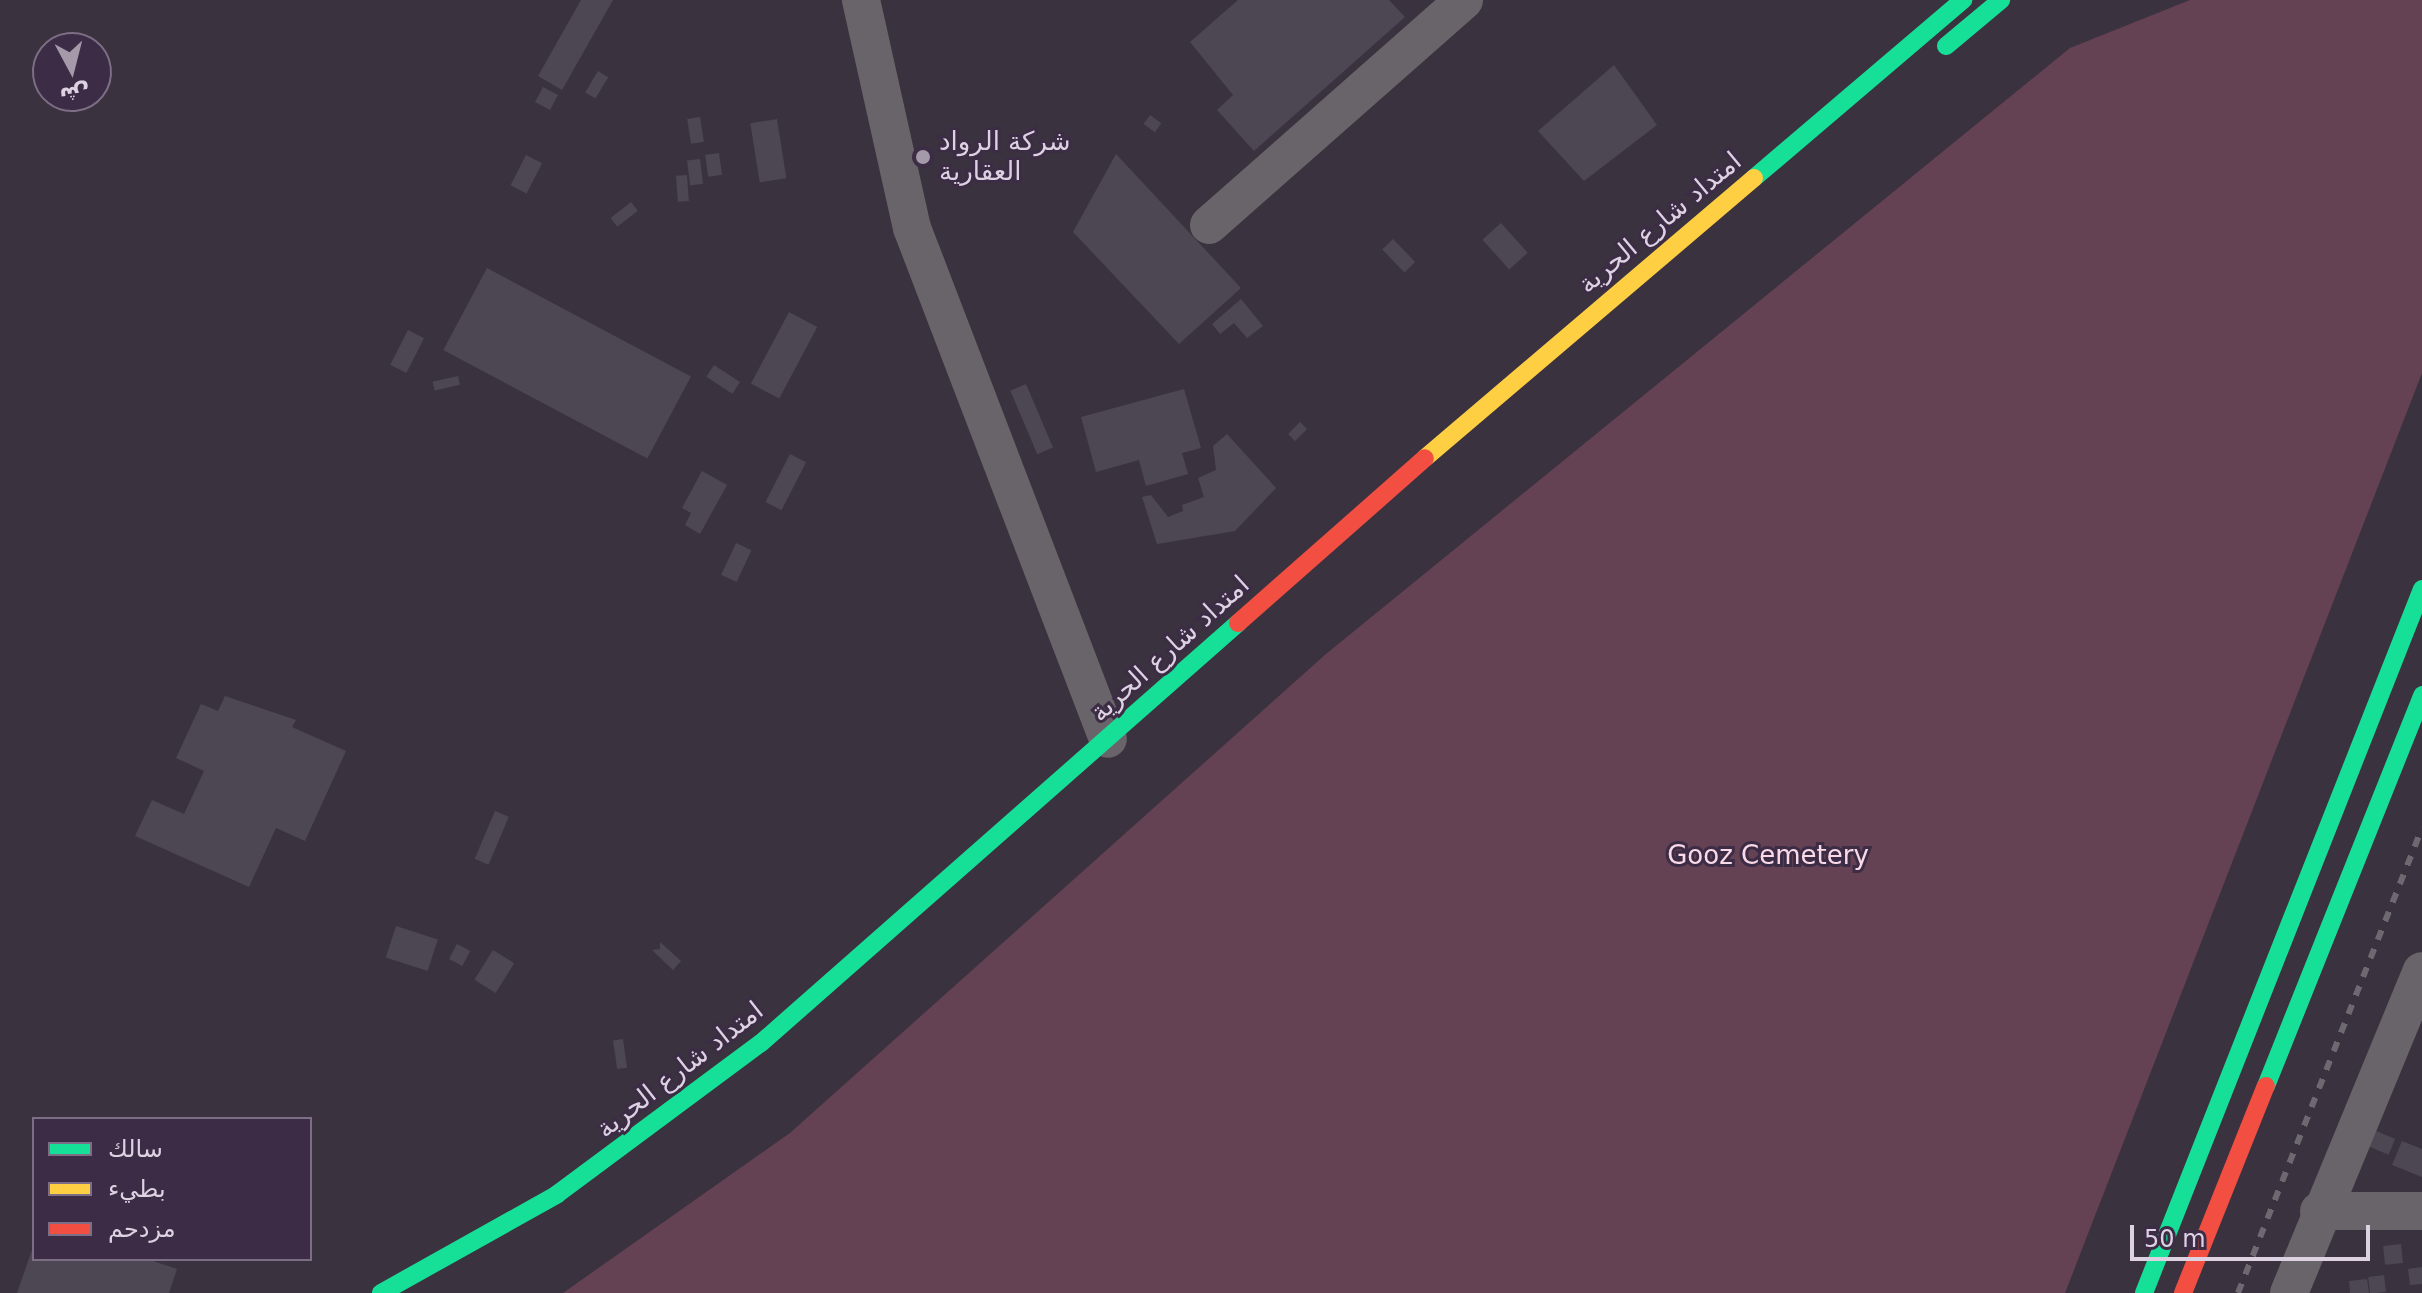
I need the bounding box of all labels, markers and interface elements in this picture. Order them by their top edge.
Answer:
north arrow [32,32,112,112]
text: ش [58,80,91,109]
place label: شركة الرواد العقارية [939,126,1071,188]
street label: امتداد شارع الحرية [1572,146,1748,300]
marker: شركة الرواد العقارية [914,148,932,166]
street label: امتداد شارع الحرية [1084,569,1256,729]
park label: Gooz Cemetery [1667,840,1869,872]
street label: امتداد شارع الحرية [590,995,770,1145]
legend [32,1117,312,1261]
text: سالك [108,1135,163,1163]
text: بطيء [108,1175,166,1203]
scale bar [2134,1209,2374,1259]
text: مزدحم [108,1215,176,1243]
text: 50 m [2144,1225,2206,1253]

